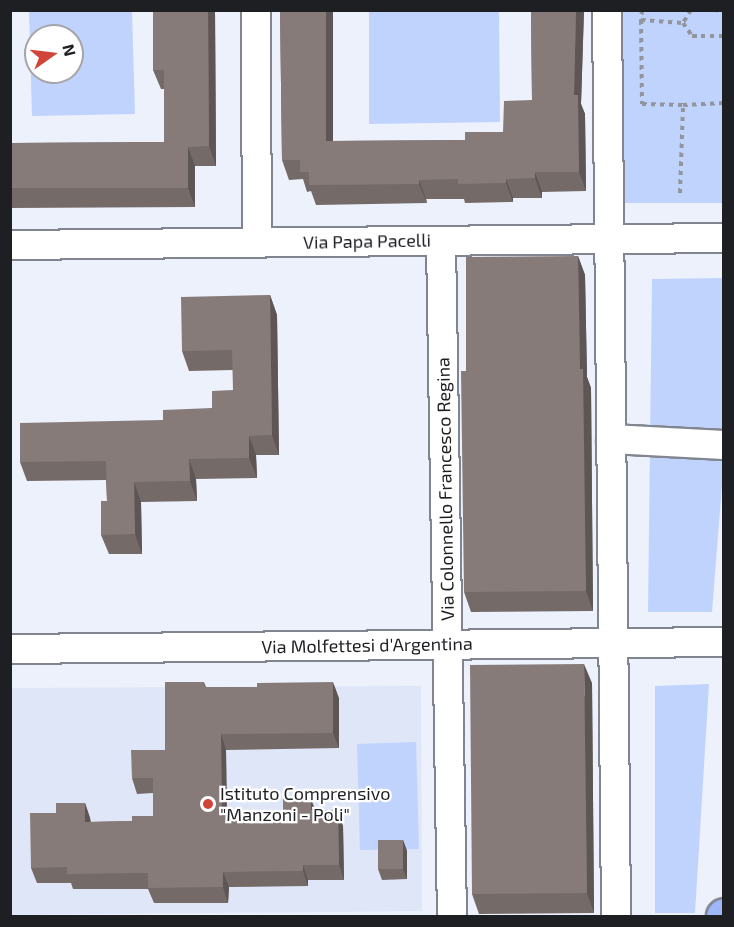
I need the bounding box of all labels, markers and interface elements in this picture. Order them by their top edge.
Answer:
north arrow [24,24,84,84]
text: N [59,42,81,58]
street label: Via Papa Pacelli [303,229,431,253]
street label: Via Colonnello Francesco Regina [432,357,458,621]
street label: Via Molfettesi d'Argentina [261,632,473,658]
place label: Istituto Comprensivo "Manzoni - Poli" [220,783,390,826]
marker: Istituto Comprensivo "Manzoni - Poli" [201,797,215,811]

